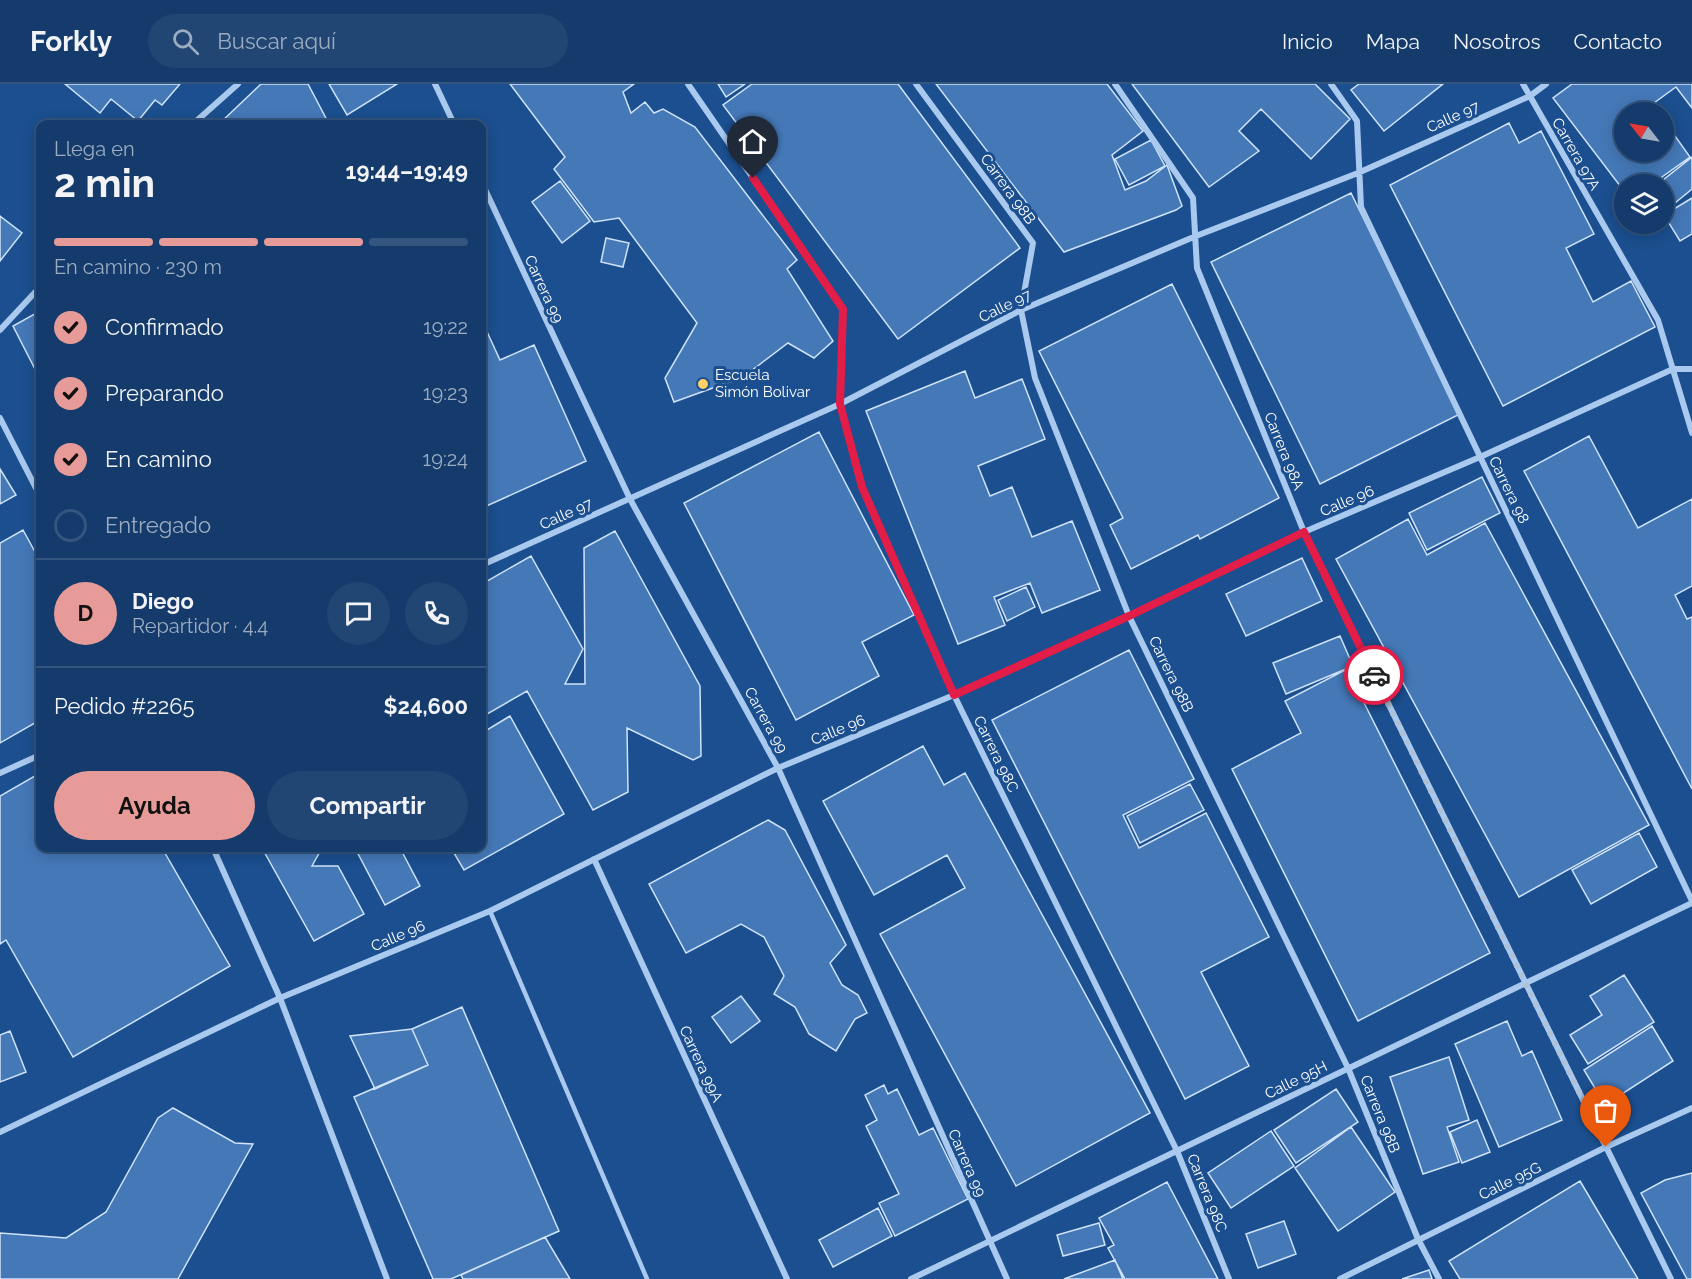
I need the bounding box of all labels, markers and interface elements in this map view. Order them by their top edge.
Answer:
search box [148,14,568,68]
text: Forkly [30,25,112,58]
icon: search [169,25,202,58]
text: Buscar aquí [217,28,336,54]
text: Inicio [1282,29,1333,54]
text: Mapa [1366,29,1420,54]
text: Nosotros [1453,29,1541,54]
text: Contacto [1574,29,1662,54]
street label: Calle 97 [1424,97,1482,137]
north arrow [1614,102,1674,162]
map controls [1614,102,1674,234]
street label: Carrera 97A [1548,114,1604,194]
pin [727,116,778,178]
icon: home [736,125,769,158]
text: Llega en [54,137,135,161]
street label: Carrera 98B [976,150,1040,228]
text: 19:44–19:49 [346,158,468,184]
text: 2 min [54,160,155,206]
button: layers [1614,174,1674,234]
street label: Carrera 99 [521,252,568,326]
text: En camino · 230 m [54,255,222,279]
street label: Calle 97 [976,286,1034,326]
icon: check [54,311,87,344]
text: Confirmado [105,314,224,340]
text: 19:22 [423,315,468,339]
place label: Escuela Simón Bolivar [715,366,811,401]
icon: check [54,377,87,410]
marker: Escuela Simón Bolivar [696,377,710,391]
text: Preparando [105,380,224,406]
text: 19:23 [423,381,468,405]
street label: Carrera 98A [1260,409,1308,493]
icon: check [54,443,87,476]
text: En camino [105,446,212,472]
text: 19:24 [423,447,468,471]
street label: Carrera 98 [1485,453,1533,527]
street label: Calle 96 [1317,482,1377,520]
street label: Calle 97 [537,494,595,534]
text: Entregado [105,512,211,538]
button: chat [327,582,390,645]
button: phone [405,582,468,645]
text: Diego [132,588,194,614]
text: D [78,600,93,626]
text: Repartidor · 4.4 [132,614,268,638]
street label: Carrera 98B [1145,633,1197,715]
courier [1344,645,1404,705]
icon: car [1358,659,1391,692]
street label: Carrera 99 [741,684,792,756]
text: Pedido #2265 [54,693,194,719]
text: $24,600 [384,693,468,719]
street label: Calle 96 [808,711,868,749]
street label: Carrera 98C [970,713,1022,795]
button: Ayuda [54,771,255,840]
button: Compartir [267,771,468,840]
street label: Calle 96 [368,917,428,955]
street label: Carrera 99A [675,1023,727,1105]
street label: Calle 95H [1262,1057,1330,1103]
street label: Carrera 98B [1356,1072,1404,1156]
pin [1580,1085,1631,1147]
icon: bag [1589,1094,1622,1127]
street label: Carrera 99 [944,1126,990,1200]
street label: Carrera 98C [1183,1151,1231,1235]
street label: Calle 95G [1476,1158,1544,1204]

